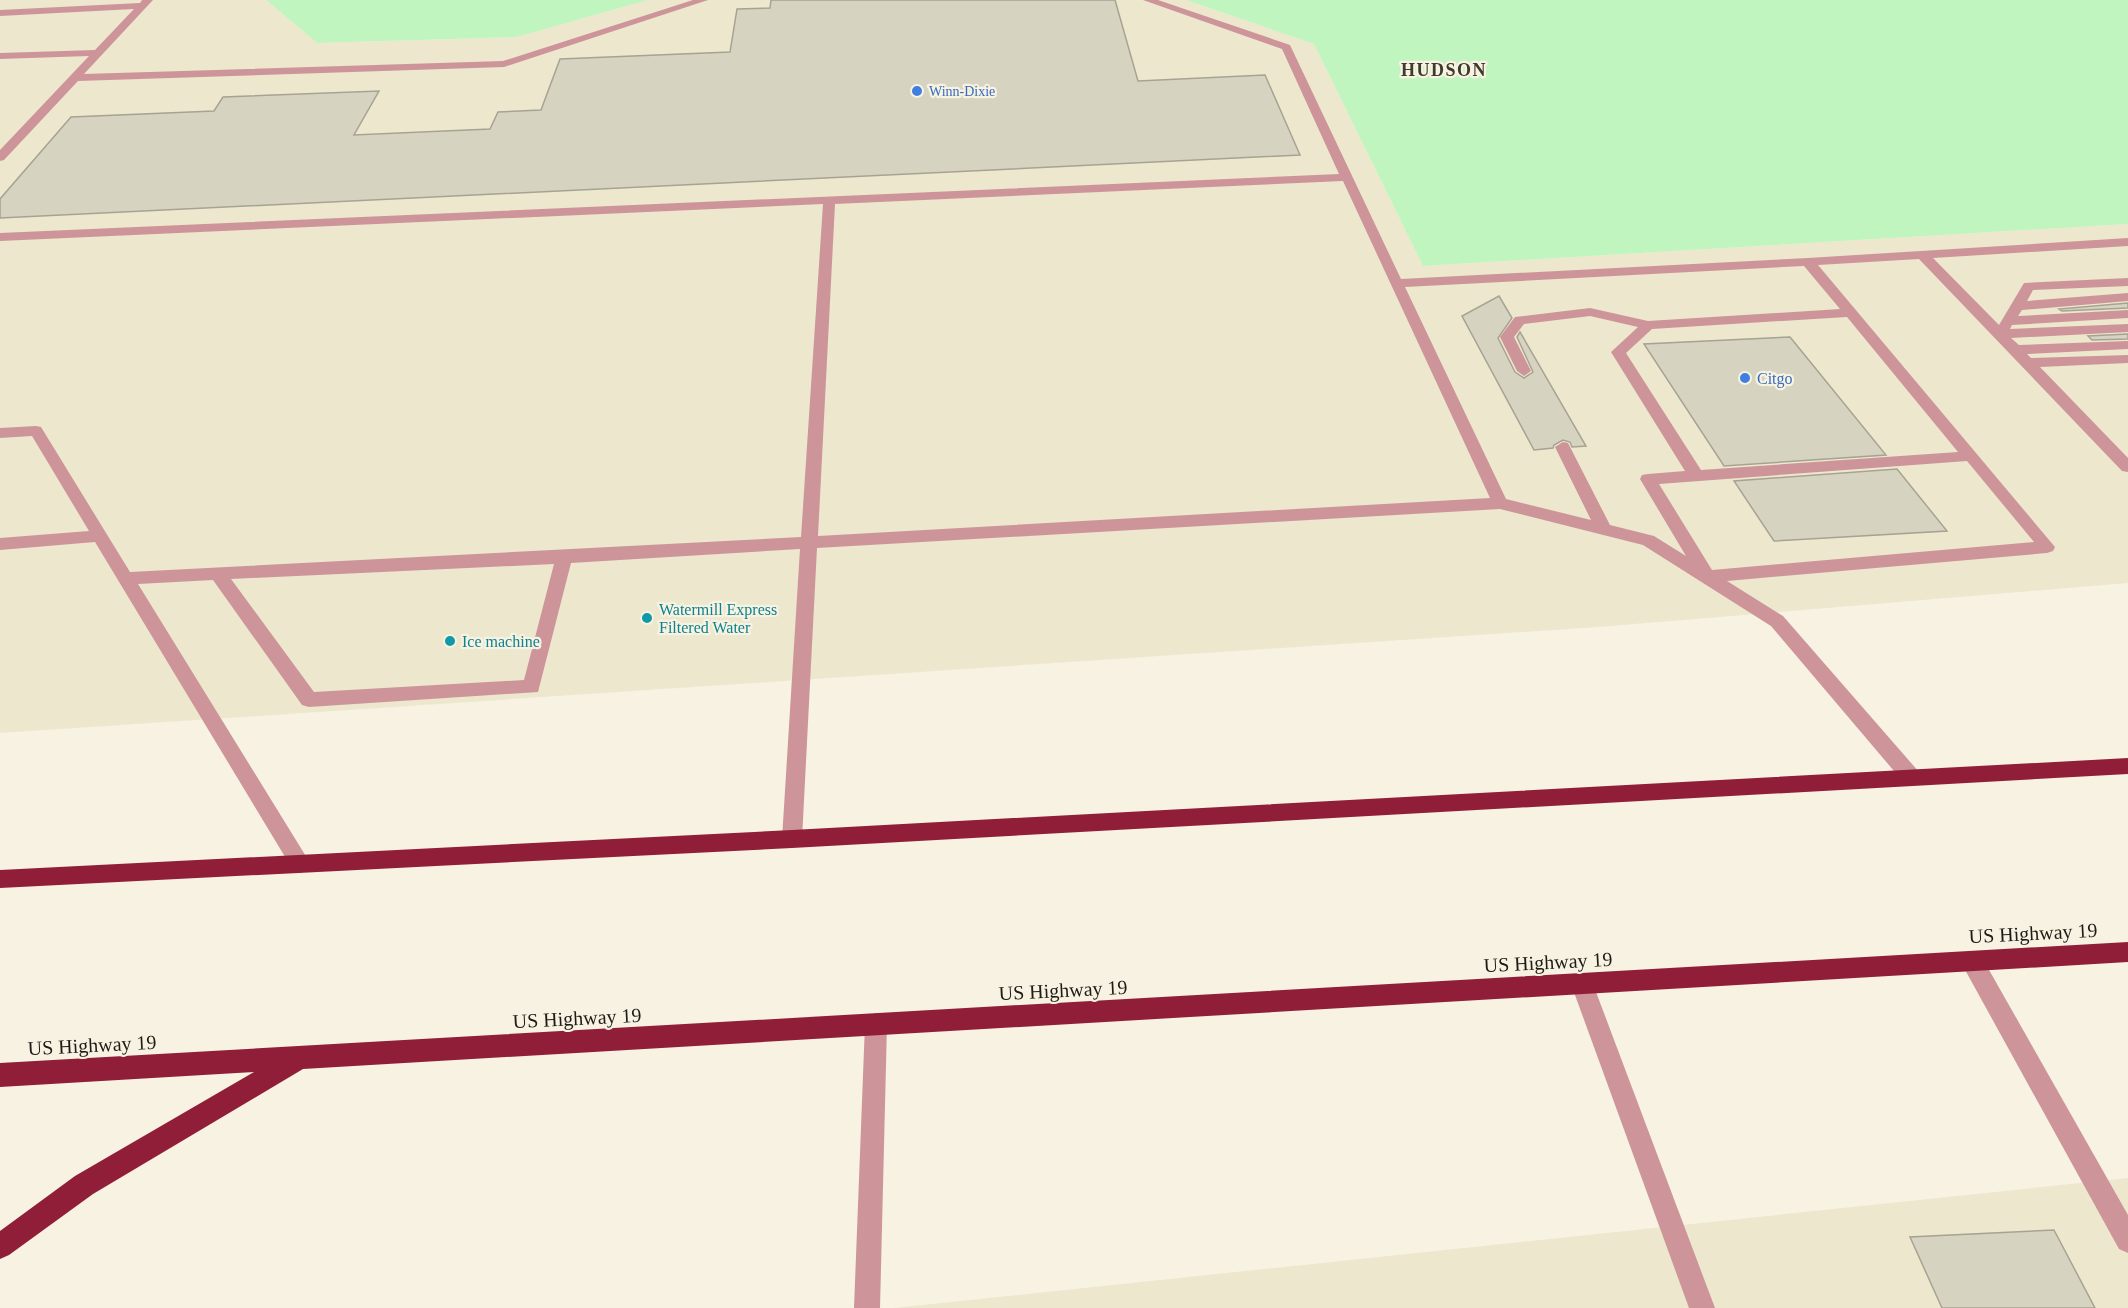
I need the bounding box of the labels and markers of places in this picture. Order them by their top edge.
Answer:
marker: Winn-Dixie [910,84,924,98]
place label: Winn-Dixie [929,84,995,99]
place label: Citgo [1757,370,1793,388]
marker: Citgo [1738,371,1752,385]
place label: Watermill Express Filtered Water [659,601,777,636]
marker: Watermill Express Filtered Water [640,611,654,625]
place label: Ice machine [462,633,540,650]
marker: Ice machine [443,634,457,648]

